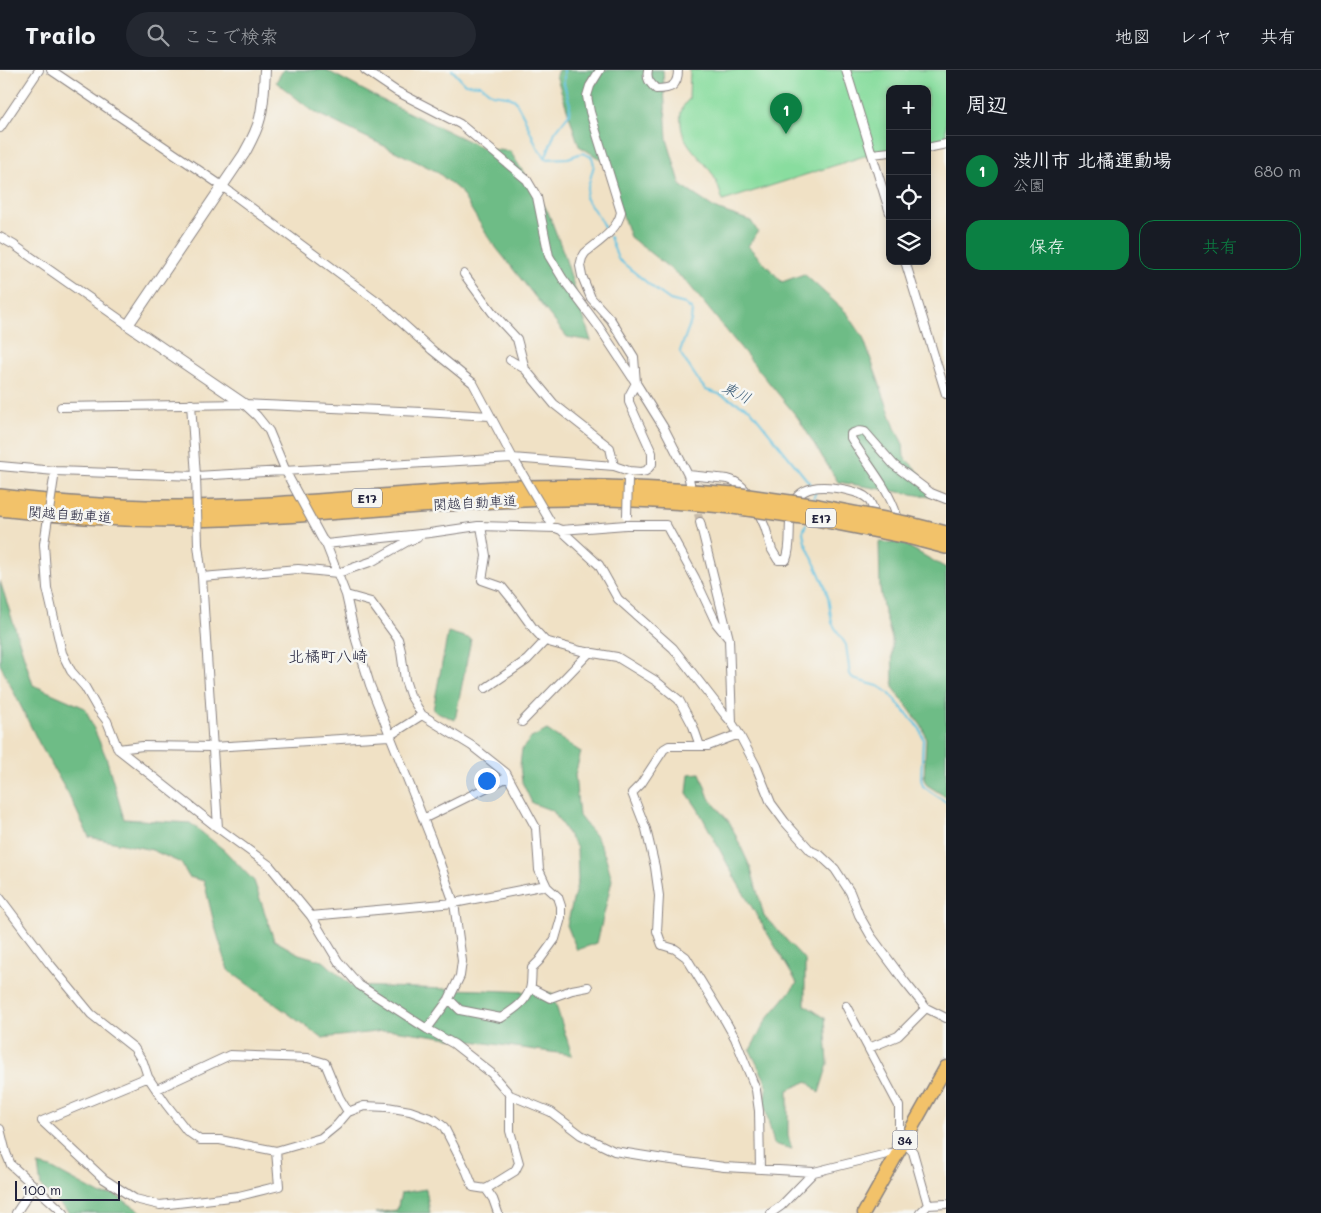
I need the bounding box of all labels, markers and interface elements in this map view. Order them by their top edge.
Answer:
search box [126,12,476,57]
text: Trailo [25,19,96,50]
icon: search [144,21,172,49]
text: ここで検索 [184,23,279,48]
text: 地図 [1115,24,1151,48]
text: レイヤ [1179,24,1232,48]
text: 共有 [1260,24,1296,48]
map controls [886,85,931,265]
button: + [886,85,931,130]
text: 周辺 [966,90,1008,117]
pin: 1 [770,93,802,134]
button: − [886,130,931,175]
text: 渋川市 北橘運動場 [1013,147,1172,172]
text: 1 [978,160,986,181]
text: 680 m [1254,160,1301,181]
text: 公園 [1013,174,1045,195]
button: locate [886,175,931,220]
button: layers [886,220,931,265]
button: 保存 [966,220,1129,270]
button: 共有 [1139,220,1301,270]
water label: 東川 [719,376,755,408]
road number: E17 [352,488,382,508]
street label: 関越自動車道 [433,490,517,514]
street label: 関越自動車道 [27,502,113,526]
road number: E17 [806,508,836,528]
district label: 北橘町八崎 [288,645,368,666]
your location [474,768,500,794]
road number: 34 [892,1130,918,1150]
scale bar [15,1178,120,1201]
text: 100 m [22,1180,61,1199]

